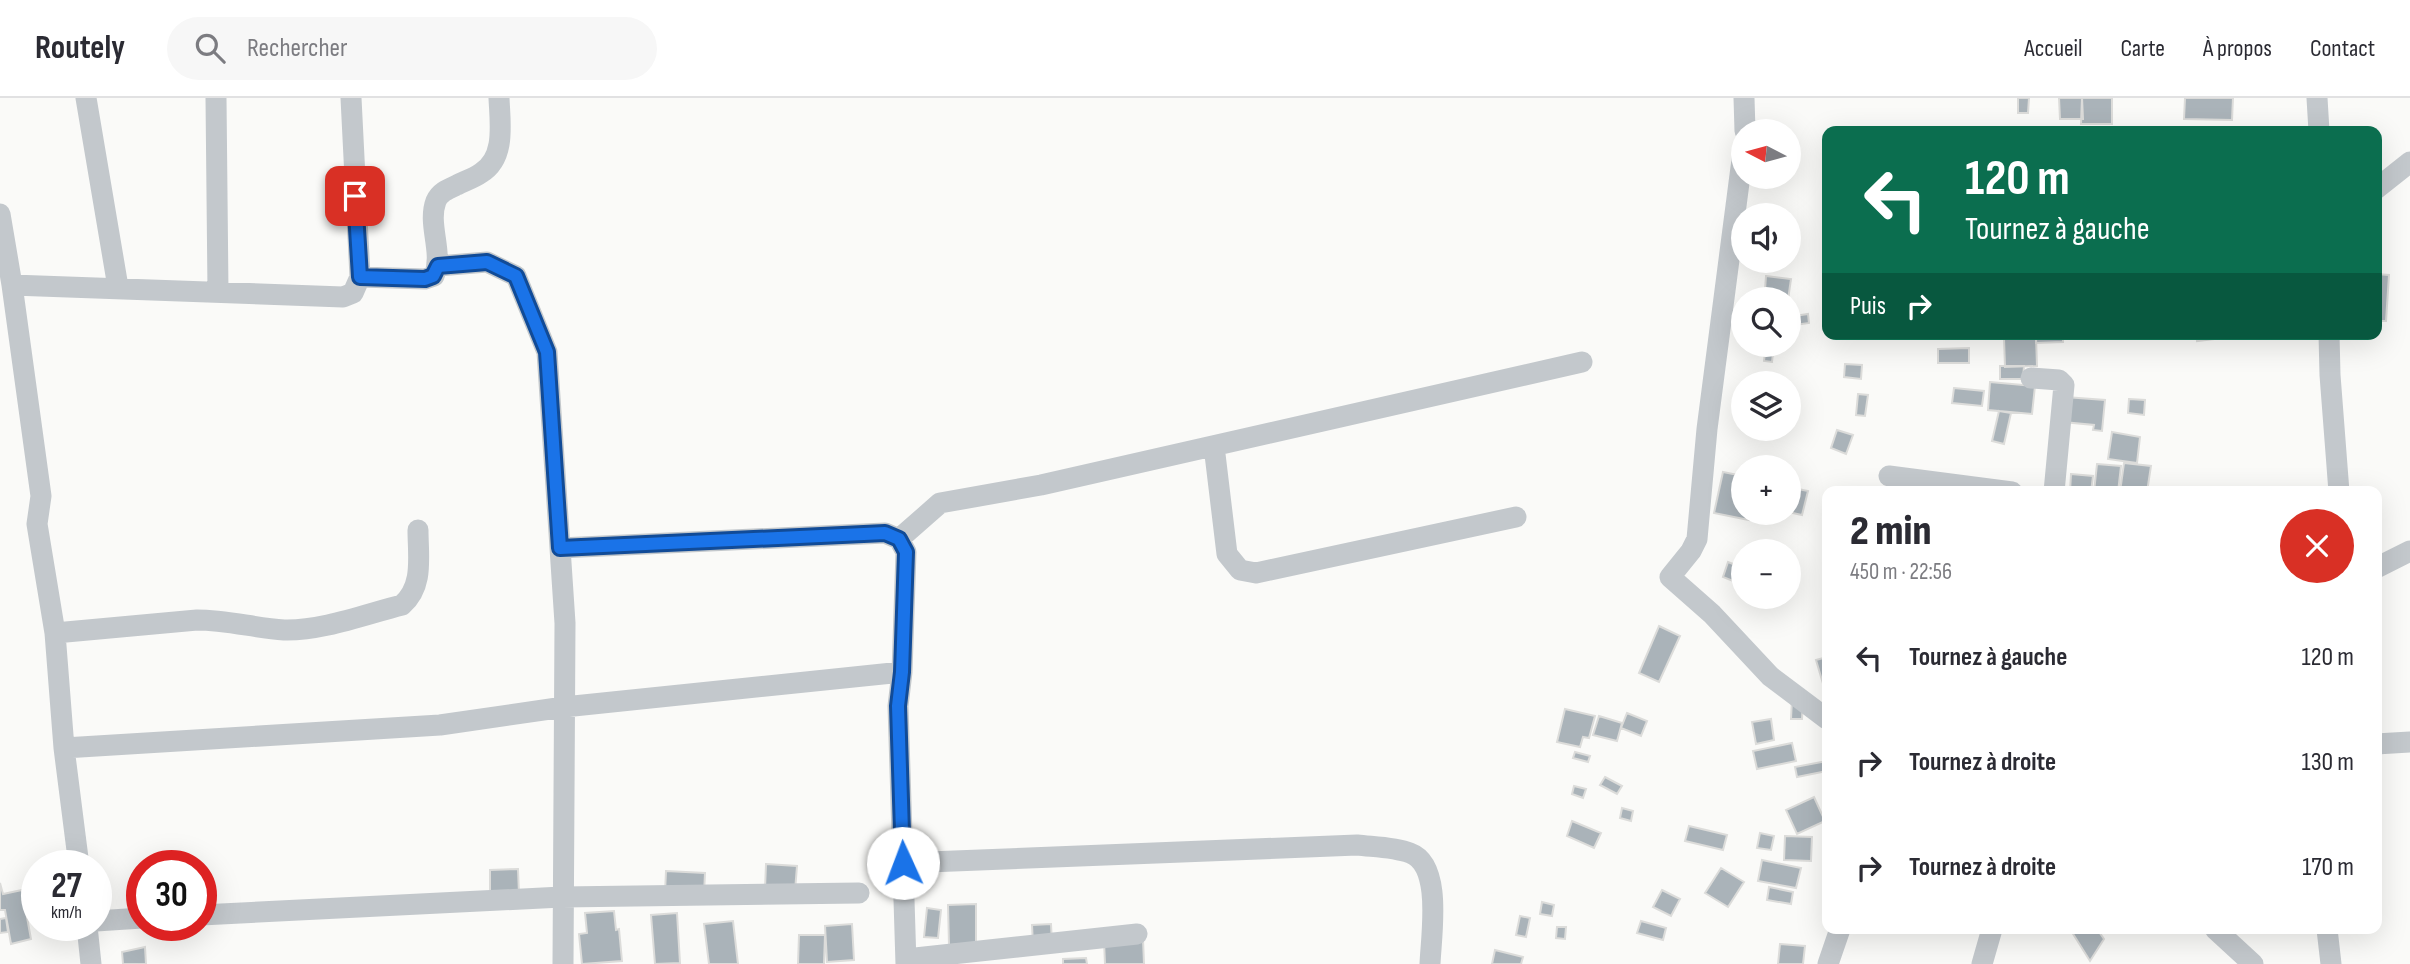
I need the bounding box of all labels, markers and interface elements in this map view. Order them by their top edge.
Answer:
search box [167,17,657,80]
text: Routely [35,28,125,68]
icon: search [191,29,229,67]
text: Rechercher [247,33,348,64]
text: Accueil [2024,34,2083,63]
text: Carte [2121,34,2165,63]
text: À propos [2203,34,2272,63]
text: Contact [2310,34,2375,63]
north arrow [1731,119,1801,189]
map controls [1731,119,1801,609]
text: 120 m [1965,150,2070,209]
icon: left [1850,154,1941,245]
pin [325,166,385,226]
icon: arrive [336,177,374,215]
button: sound [1731,203,1801,273]
text: Tournez à gauche [1965,210,2150,249]
button: search [1731,287,1801,357]
icon: right [1900,287,1938,325]
text: Puis [1850,291,1886,322]
button: layers [1731,371,1801,441]
button: + [1731,455,1801,525]
text: 2 min [1850,506,1931,557]
button: close [2280,509,2354,583]
button: − [1731,539,1801,609]
text: 450 m · 22:56 [1850,558,1952,586]
icon: left [1850,639,1888,677]
text: Tournez à gauche [1909,642,2067,673]
text: 120 m [2301,642,2354,673]
icon: right [1850,744,1888,782]
text: Tournez à droite [1909,747,2056,778]
text: 130 m [2302,747,2354,778]
position arrow [866,826,940,900]
icon: right [1850,849,1888,887]
speed limit sign: 30 [126,850,217,941]
text: Tournez à droite [1909,852,2056,883]
text: 170 m [2302,852,2354,883]
text: 27 [51,865,82,908]
text: km/h [51,902,82,923]

